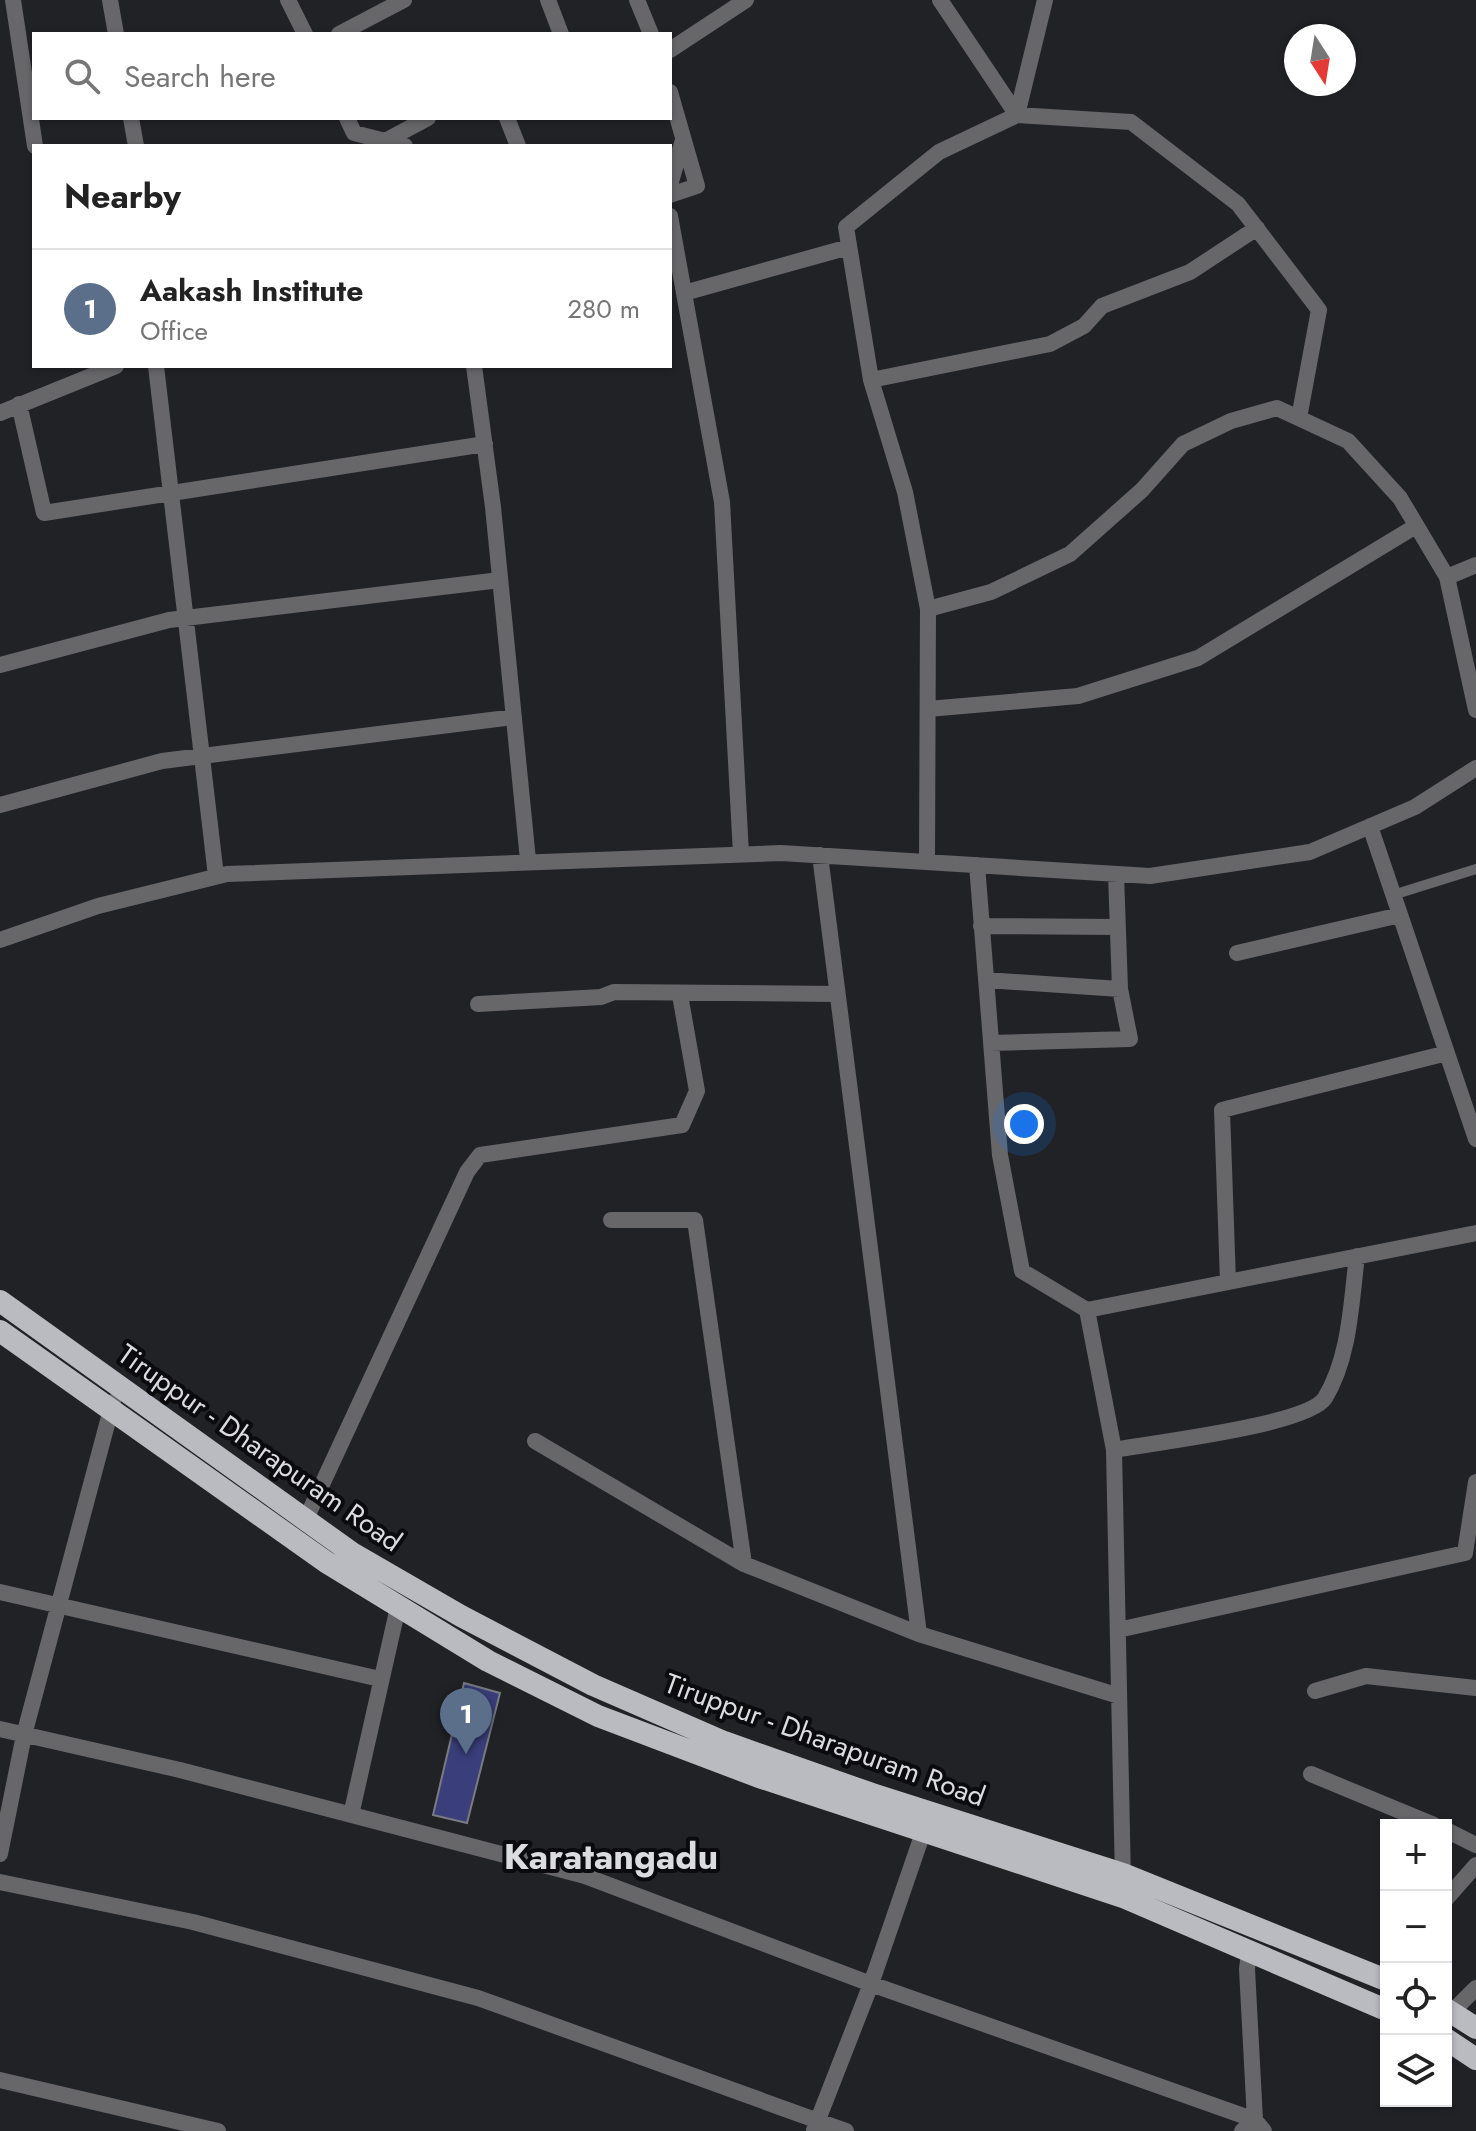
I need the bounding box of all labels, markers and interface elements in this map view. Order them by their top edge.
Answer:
north arrow [1284,24,1356,96]
search box [32,32,672,120]
icon: search [60,54,104,98]
text: Search here [124,55,276,98]
text: Nearby [64,172,181,221]
text: Aakash Institute [140,269,363,312]
text: 1 [83,290,97,328]
text: 280 m [567,290,640,328]
text: Office [140,312,208,350]
your location [1004,1104,1044,1144]
street label: Tiruppur - Dharapuram Road [110,1334,410,1562]
street label: Tiruppur - Dharapuram Road [659,1663,991,1817]
pin: 1 [440,1688,492,1754]
map controls [1380,1819,1452,2107]
button: + [1380,1819,1452,1891]
district label: Karatangadu [504,1830,718,1882]
button: − [1380,1891,1452,1963]
button: locate [1380,1963,1452,2035]
button: layers [1380,2035,1452,2107]

